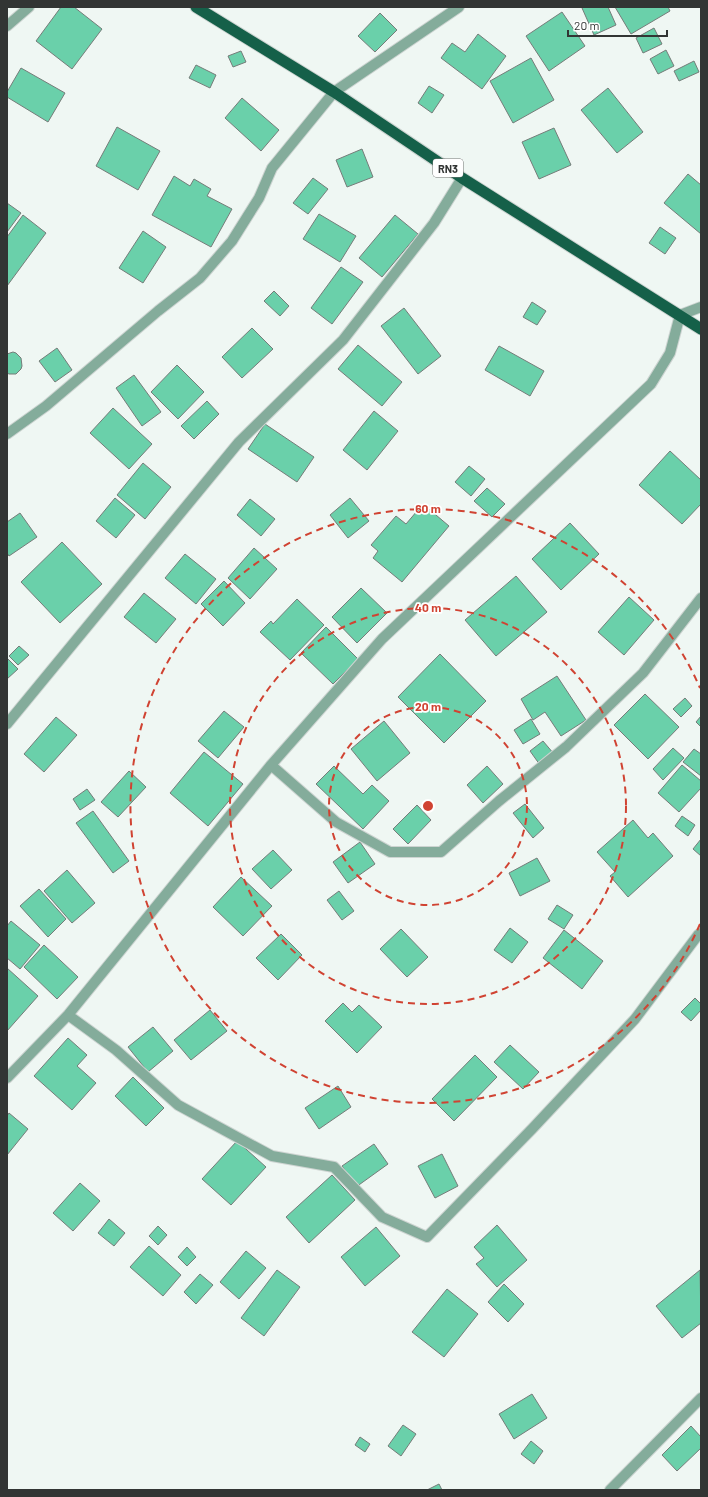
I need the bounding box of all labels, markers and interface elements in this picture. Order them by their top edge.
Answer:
scale bar [568,12,667,38]
text: 20 m [574,18,600,32]
road number: RN3 [433,159,463,177]
text: 60 m [415,501,441,515]
text: 40 m [415,600,441,614]
text: 20 m [415,699,441,713]
centre of rings [421,799,435,813]

